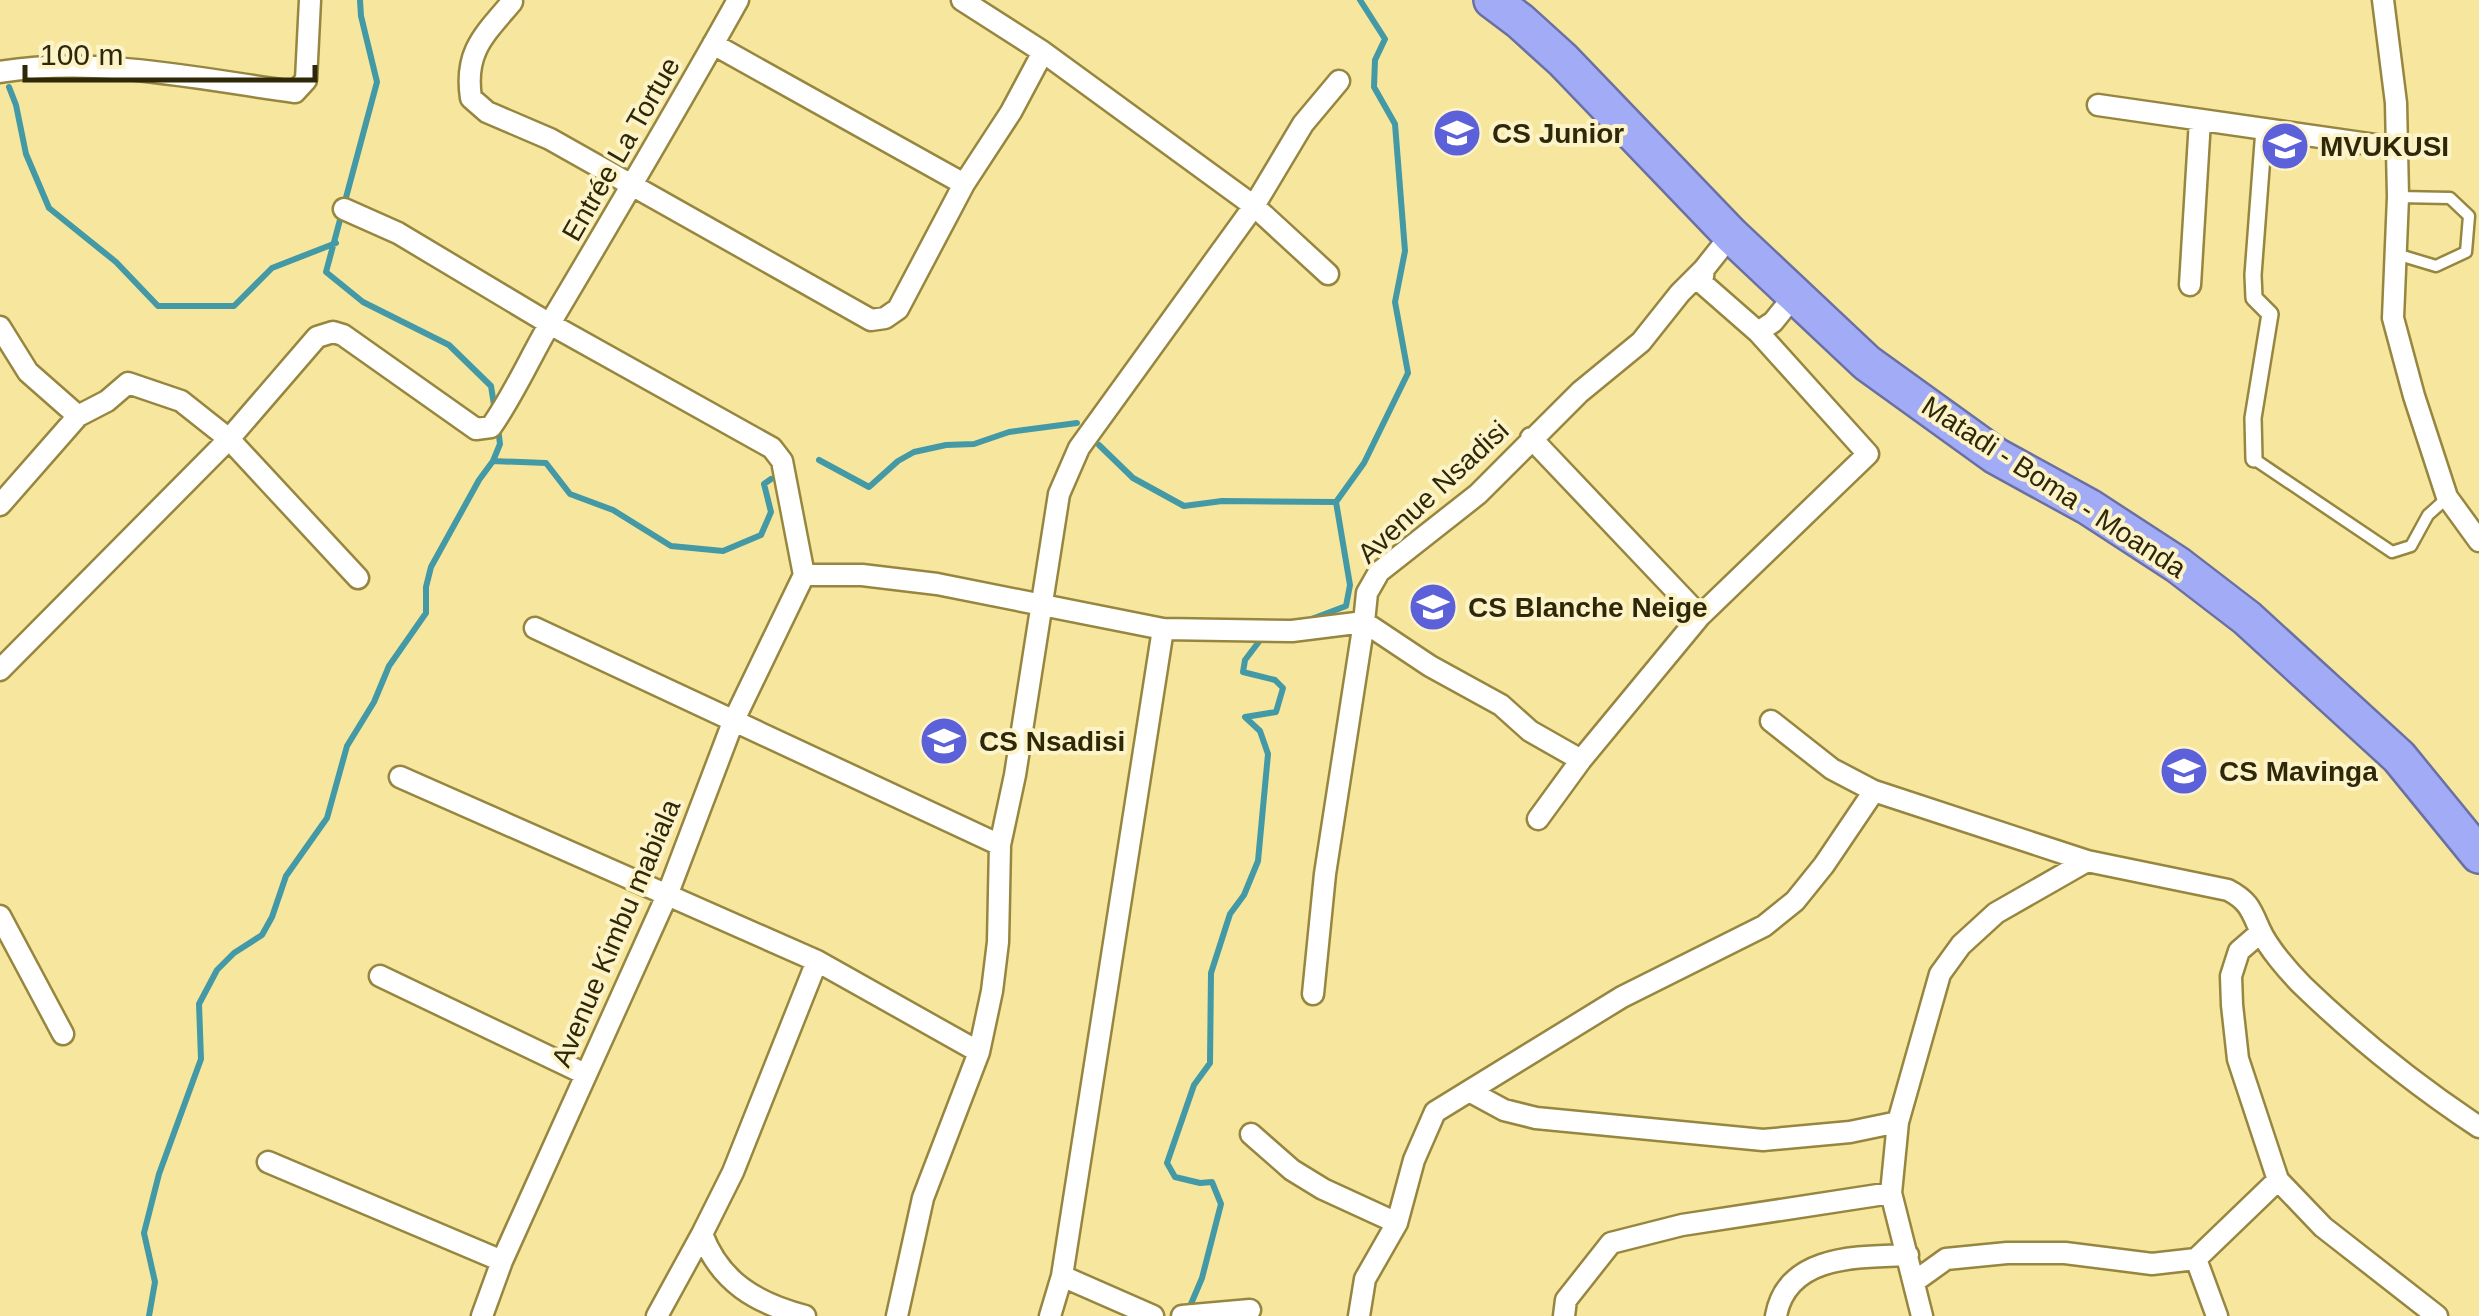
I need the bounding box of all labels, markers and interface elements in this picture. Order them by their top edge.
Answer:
scale bar [25,20,315,82]
text: 100 m [40,38,123,71]
street label: Entrée La Tortue [556,52,686,246]
school or university icon: CS Junior [1431,107,1483,159]
place label: CS Junior [1492,118,1624,149]
school or university icon: MVUKUSI [2259,120,2311,172]
place label: MVUKUSI [2320,131,2449,162]
street label: Matadi - Boma - Moanda [1916,390,2192,584]
street label: Avenue Nsadisi [1351,414,1515,570]
school or university icon: CS Blanche Neige [1407,581,1459,633]
place label: CS Blanche Neige [1468,592,1708,623]
school or university icon: CS Nsadisi [918,715,970,767]
place label: CS Nsadisi [979,726,1125,757]
school or university icon: CS Mavinga [2158,745,2210,797]
place label: CS Mavinga [2219,756,2378,787]
street label: Avenue Kimbu mabiala [546,794,687,1071]

